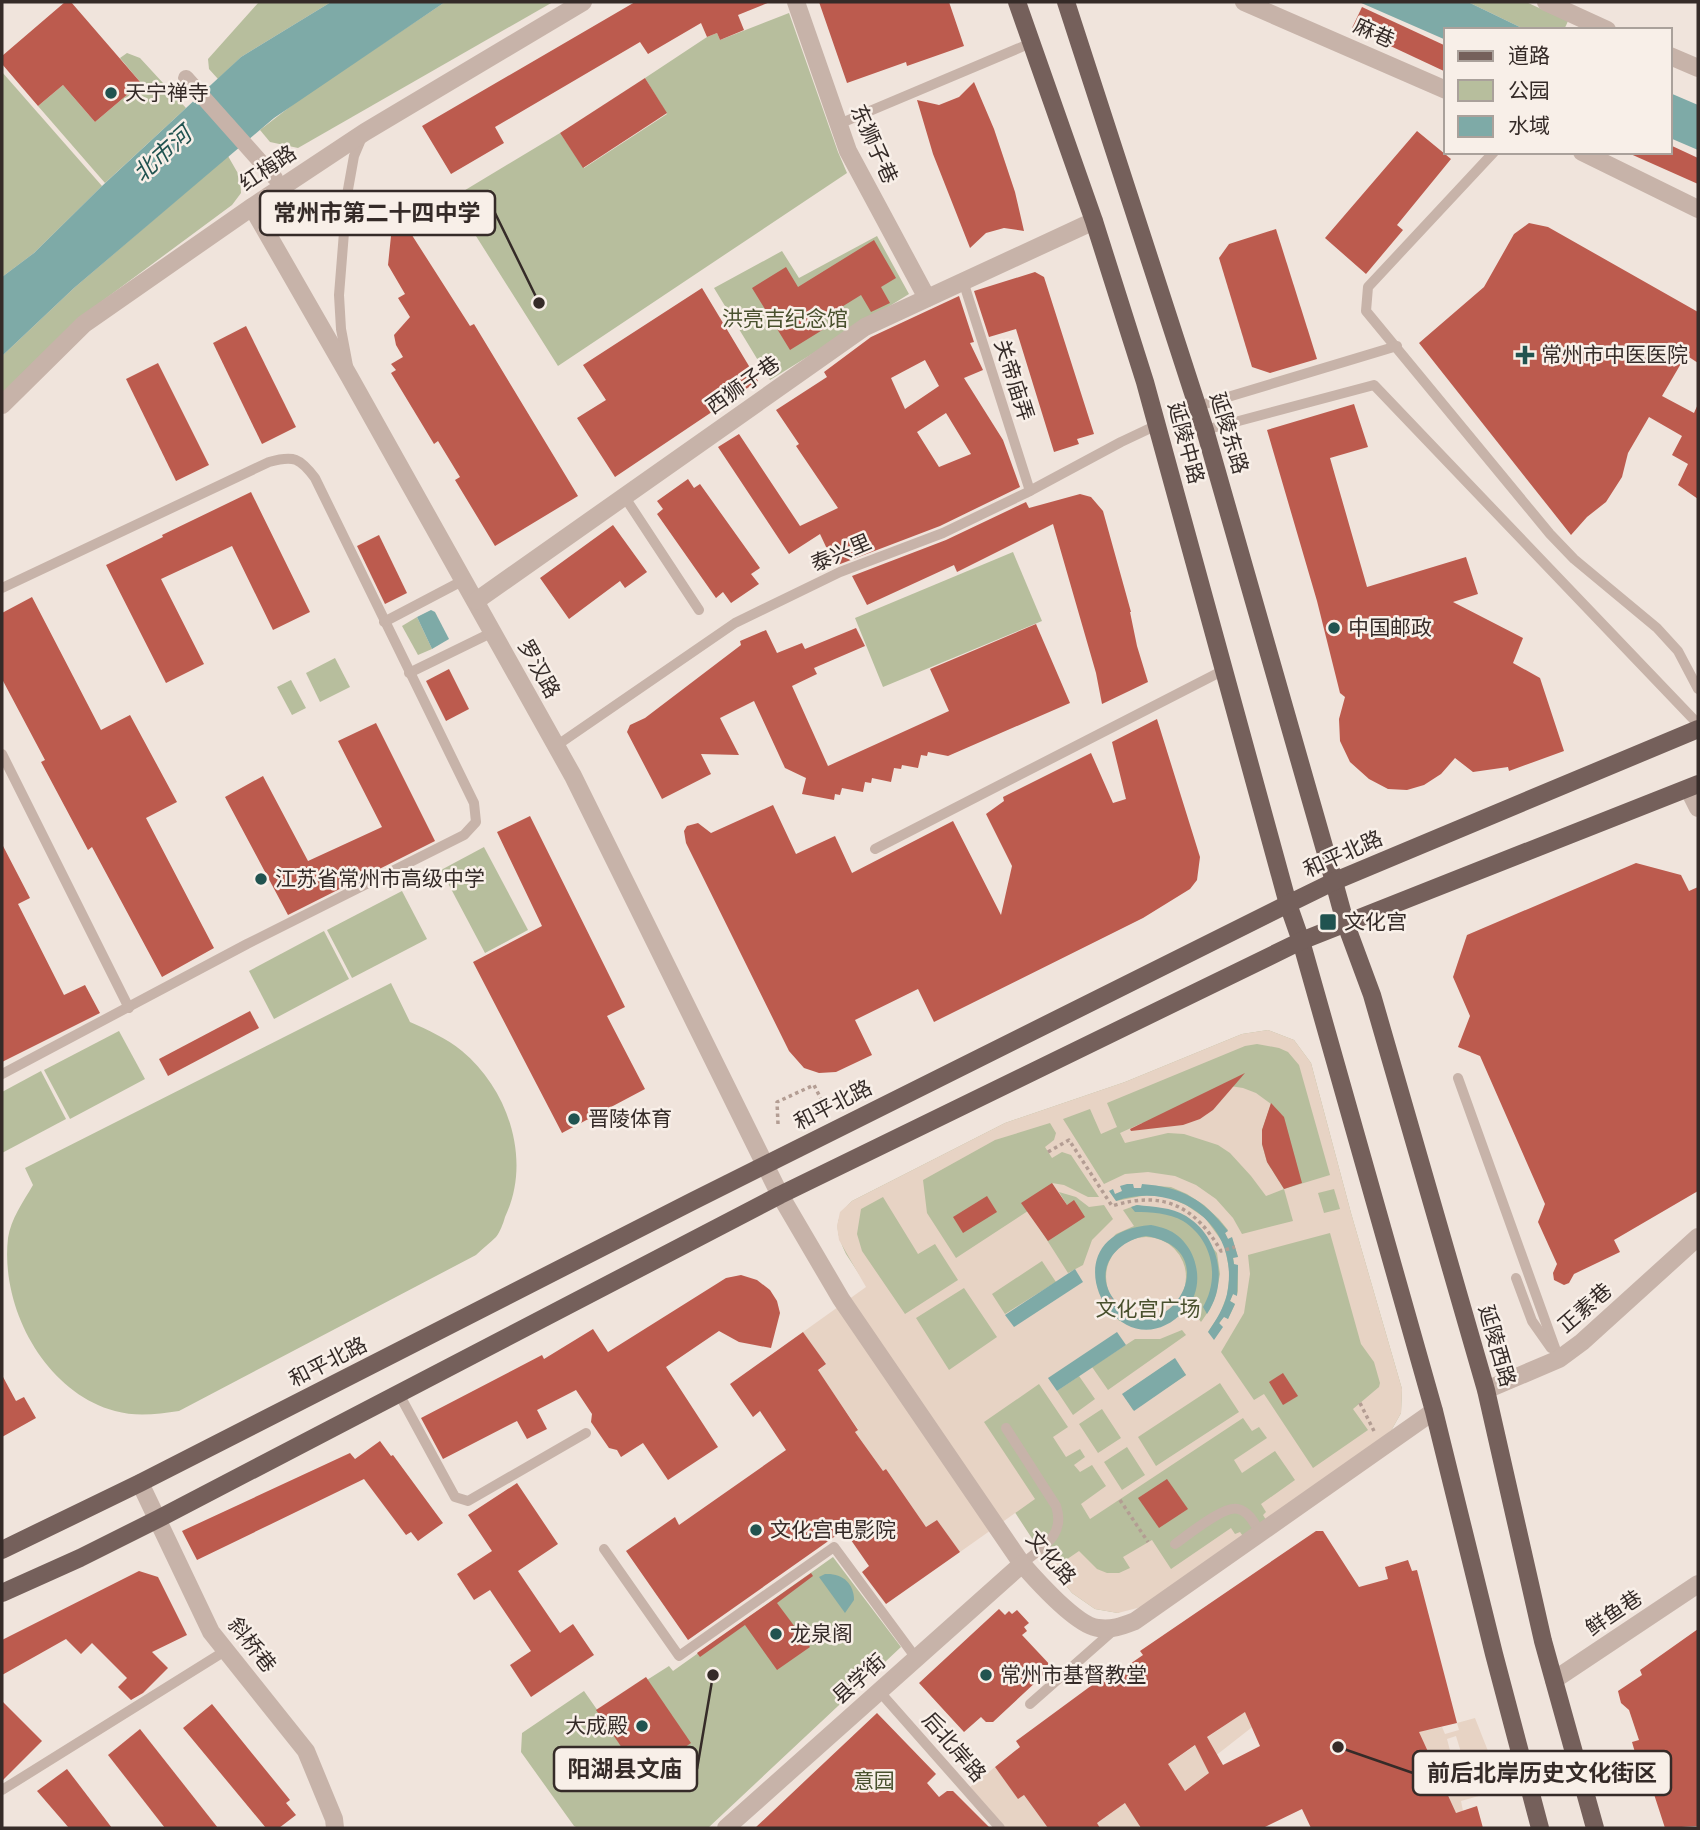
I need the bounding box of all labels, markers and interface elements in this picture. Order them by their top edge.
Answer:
street label: 麻巷 [1350,13,1398,53]
legend [1444,28,1672,154]
text: 道路 [1508,44,1550,68]
text: 公园 [1508,79,1550,103]
place label: 天宁禅寺 [125,81,209,105]
marker: 天宁禅寺 [103,85,119,101]
street label: 东狮子巷 [846,101,902,187]
text: 水域 [1508,114,1550,138]
water label: 北市河 [128,119,199,187]
street label: 红梅路 [235,140,301,196]
callout: 常州市第二十四中学 [260,191,495,235]
text: 常州市第二十四中学 [274,200,481,226]
park label: 洪亮吉纪念馆 [722,307,848,331]
street label: 关帝庙弄 [990,336,1038,424]
place label: 常州市中医医院 [1541,343,1688,367]
marker: 常州市中医医院 [1515,345,1535,365]
street label: 西狮子巷 [702,351,784,419]
street label: 延陵东路 [1205,389,1253,477]
street label: 延陵中路 [1164,399,1208,487]
street label: 泰兴里 [807,530,875,576]
place label: 中国邮政 [1348,616,1432,640]
marker: 中国邮政 [1326,620,1342,636]
street label: 罗汉路 [513,636,565,702]
street label: 和平北路 [1300,826,1386,882]
place label: 江苏省常州市高级中学 [275,867,485,891]
marker: 江苏省常州市高级中学 [253,871,269,887]
place label: 文化宫 [1344,910,1407,934]
marker: 文化宫 [1318,912,1338,932]
street label: 和平北路 [790,1075,876,1135]
place label: 晋陵体育 [588,1107,672,1131]
marker: 晋陵体育 [566,1111,582,1127]
street label: 正素巷 [1553,1278,1617,1338]
park label: 文化宫广场 [1096,1297,1201,1321]
street label: 延陵西路 [1474,1302,1520,1390]
street label: 和平北路 [285,1332,371,1392]
place label: 文化宫电影院 [770,1518,896,1542]
marker: 文化宫电影院 [748,1522,764,1538]
street label: 文化路 [1021,1526,1081,1590]
street label: 鲜鱼巷 [1581,1585,1647,1641]
street label: 斜桥巷 [223,1613,281,1677]
place label: 龙泉阁 [790,1622,853,1646]
marker: 龙泉阁 [768,1626,784,1642]
street label: 县学街 [828,1649,890,1709]
place label: 常州市基督教堂 [1000,1663,1147,1687]
marker: 常州市基督教堂 [978,1667,994,1683]
street label: 后北岸路 [917,1707,991,1787]
place label: 大成殿 [565,1714,628,1738]
marker: 大成殿 [634,1718,650,1734]
callout: 阳湖县文庙 [554,1747,697,1791]
callout: 前后北岸历史文化街区 [1413,1751,1671,1795]
text: 阳湖县文庙 [568,1756,683,1782]
text: 前后北岸历史文化街区 [1427,1760,1657,1786]
park label: 意园 [853,1769,895,1793]

